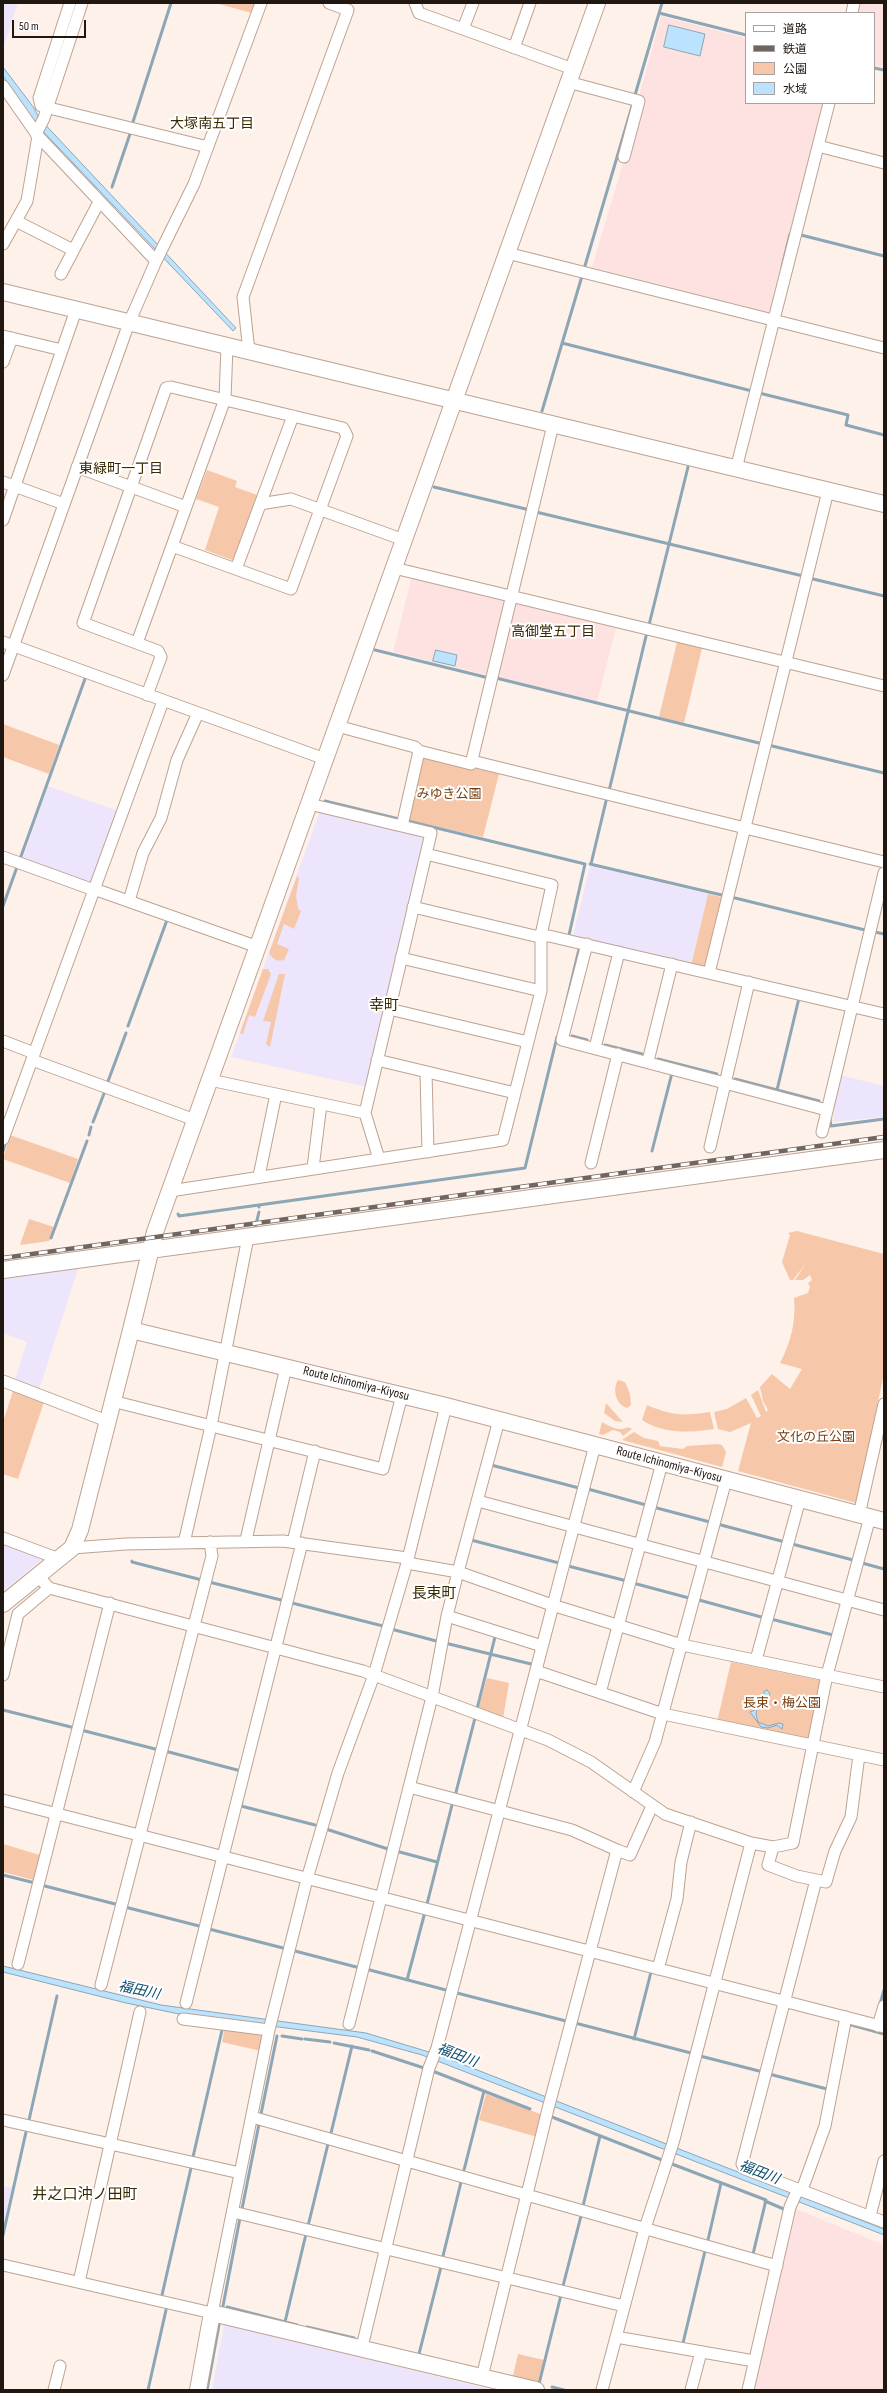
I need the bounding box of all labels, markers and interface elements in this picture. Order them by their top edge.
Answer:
scale bar [14,12,88,38]
legend [745,12,875,104]
text: 50 m [19,19,39,34]
text: 道路 [783,22,807,37]
text: 鉄道 [783,42,807,57]
text: 公園 [783,62,807,77]
text: 水域 [783,82,807,97]
district label: 大塚南五丁目 [170,116,254,132]
district label: 東緑町一丁目 [79,461,163,477]
district label: 高御堂五丁目 [511,624,595,640]
park label: みゆき公園 [417,787,481,803]
district label: 幸町 [369,997,399,1015]
street label: Route Ichinomiya-Kiyosu [301,1363,411,1405]
park label: 文化の丘公園 [777,1430,855,1446]
street label: Route Ichinomiya-Kiyosu [614,1443,724,1487]
district label: 長束町 [412,1585,456,1603]
park label: 長束・梅公園 [743,1696,821,1712]
water label: 福田川 [117,1978,161,2004]
water label: 福田川 [434,2041,480,2071]
water label: 福田川 [736,2158,782,2188]
district label: 井之口沖ノ田町 [33,2186,137,2204]

